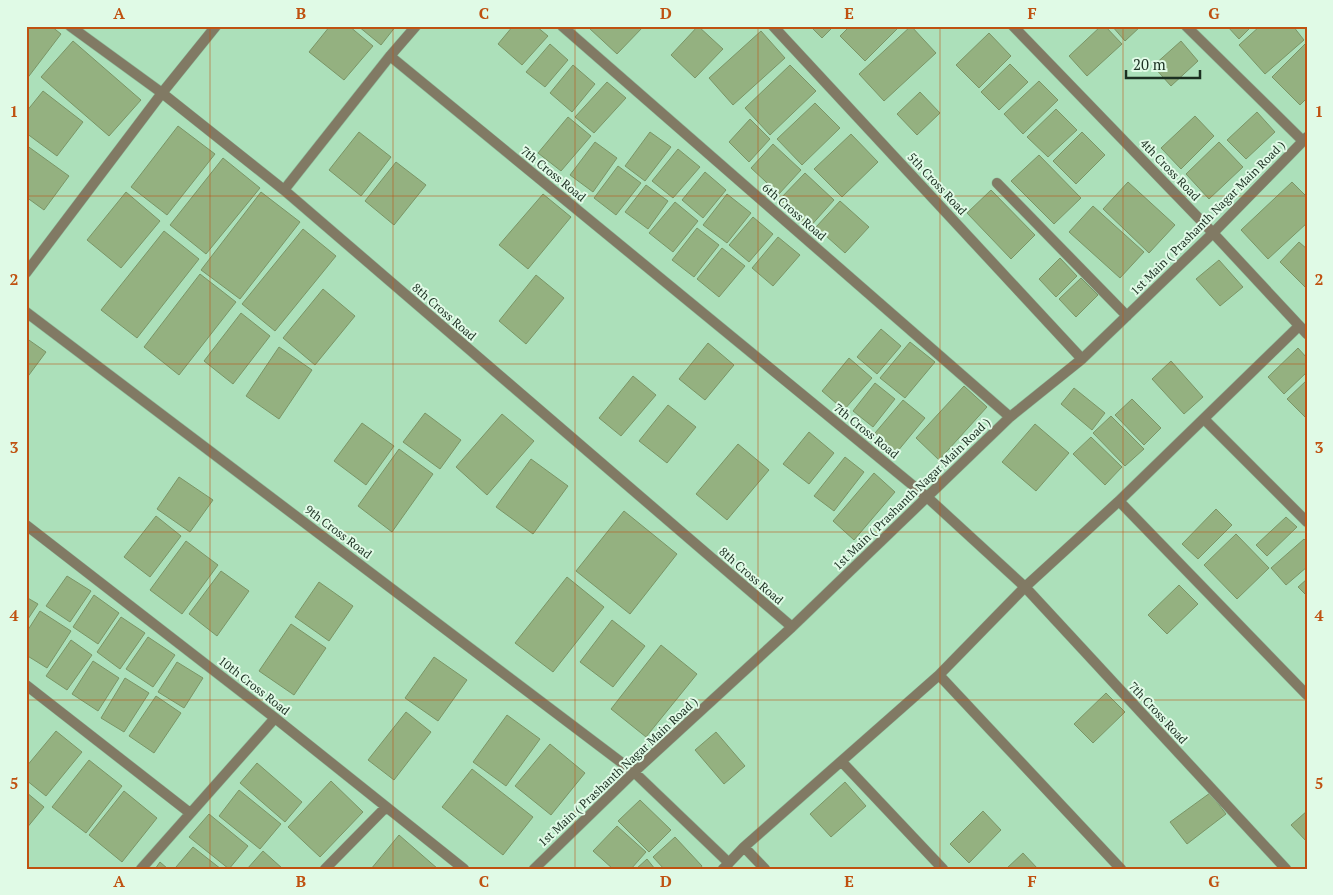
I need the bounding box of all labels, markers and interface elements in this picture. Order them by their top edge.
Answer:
text: A [113,2,125,24]
text: B [296,2,306,24]
text: C [479,2,489,24]
text: D [660,2,672,24]
text: E [844,2,854,24]
text: F [1027,2,1037,24]
text: G [1208,2,1220,24]
scale bar [1126,48,1199,80]
text: 20 m [1133,54,1166,74]
text: 1 [9,100,19,122]
text: 1 [1314,100,1324,122]
street label: 4th Cross Road [1137,136,1204,204]
street label: 1st Main ( Prashanth Nagar Main Road ) [1127,137,1288,298]
street label: 7th Cross Road [518,143,589,205]
street label: 5th Cross Road [905,149,970,218]
street label: 6th Cross Road [759,180,830,244]
text: 2 [9,268,19,290]
text: 2 [1314,268,1324,290]
street label: 8th Cross Road [409,280,480,344]
street label: 7th Cross Road [831,400,902,462]
street label: 1st Main ( Prashanth Nagar Main Road ) [830,414,993,573]
text: 3 [9,436,19,458]
text: 3 [1314,436,1324,458]
street label: 9th Cross Road [302,502,375,562]
street label: 8th Cross Road [716,544,787,608]
text: 4 [9,604,19,626]
text: 4 [1314,604,1324,626]
street label: 10th Cross Road [216,653,293,718]
street label: 7th Cross Road [1126,679,1191,747]
street label: 1st Main ( Prashanth Nagar Main Road ) [535,694,700,850]
text: 5 [9,772,19,794]
text: 5 [1314,772,1324,794]
text: A [113,870,125,892]
text: B [296,870,306,892]
text: C [479,870,489,892]
text: D [660,870,672,892]
text: E [844,870,854,892]
text: F [1027,870,1037,892]
text: G [1208,870,1220,892]

